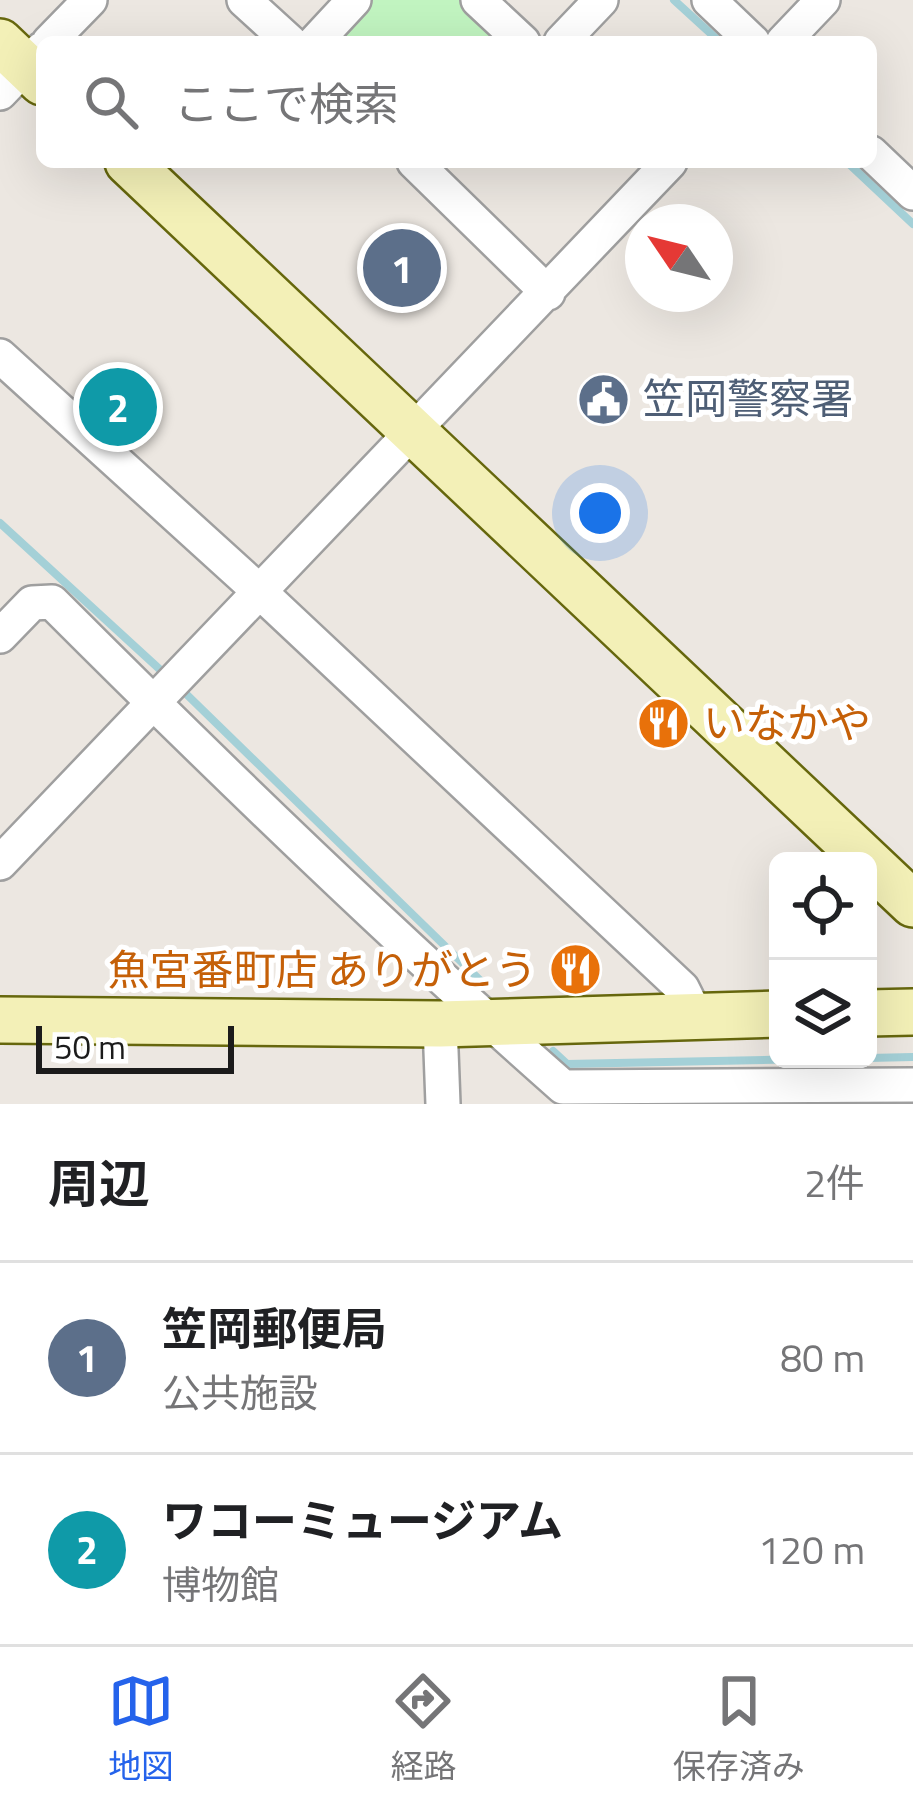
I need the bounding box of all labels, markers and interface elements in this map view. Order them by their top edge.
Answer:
search box [36,36,877,168]
icon: search [78,69,144,135]
text: ここで検索 [174,69,399,137]
north arrow [625,204,733,312]
pin: 1 [363,223,441,313]
pin: 2 [79,362,157,452]
place label: 笠岡警察署 [643,366,853,430]
public building icon: 笠岡警察署 [576,371,632,427]
your location [570,483,630,543]
place label: いなかや [703,690,871,754]
restaurant icon: いなかや [636,695,692,751]
map controls [769,852,877,1068]
button: locate [769,852,877,960]
place label: 魚宮番町店 ありがとう [108,937,537,1001]
restaurant icon: 魚宮番町店 ありがとう [548,942,604,998]
button: layers [769,960,877,1068]
scale bar [36,1020,234,1073]
text: 50 m [54,1022,126,1072]
text: 周辺 [48,1144,150,1222]
text: 2件 [804,1153,865,1212]
text: 笠岡郵便局 [162,1294,387,1362]
text: 1 [76,1328,98,1387]
text: 80 m [780,1328,865,1387]
text: 公共施設 [162,1363,318,1422]
text: ワコーミュージアム [162,1486,563,1554]
text: 2 [76,1520,98,1579]
text: 120 m [758,1520,865,1579]
text: 博物館 [162,1555,279,1614]
tab: 地図 [108,1668,174,1791]
tab: 経路 [390,1668,456,1791]
tab: 保存済み [673,1668,805,1791]

